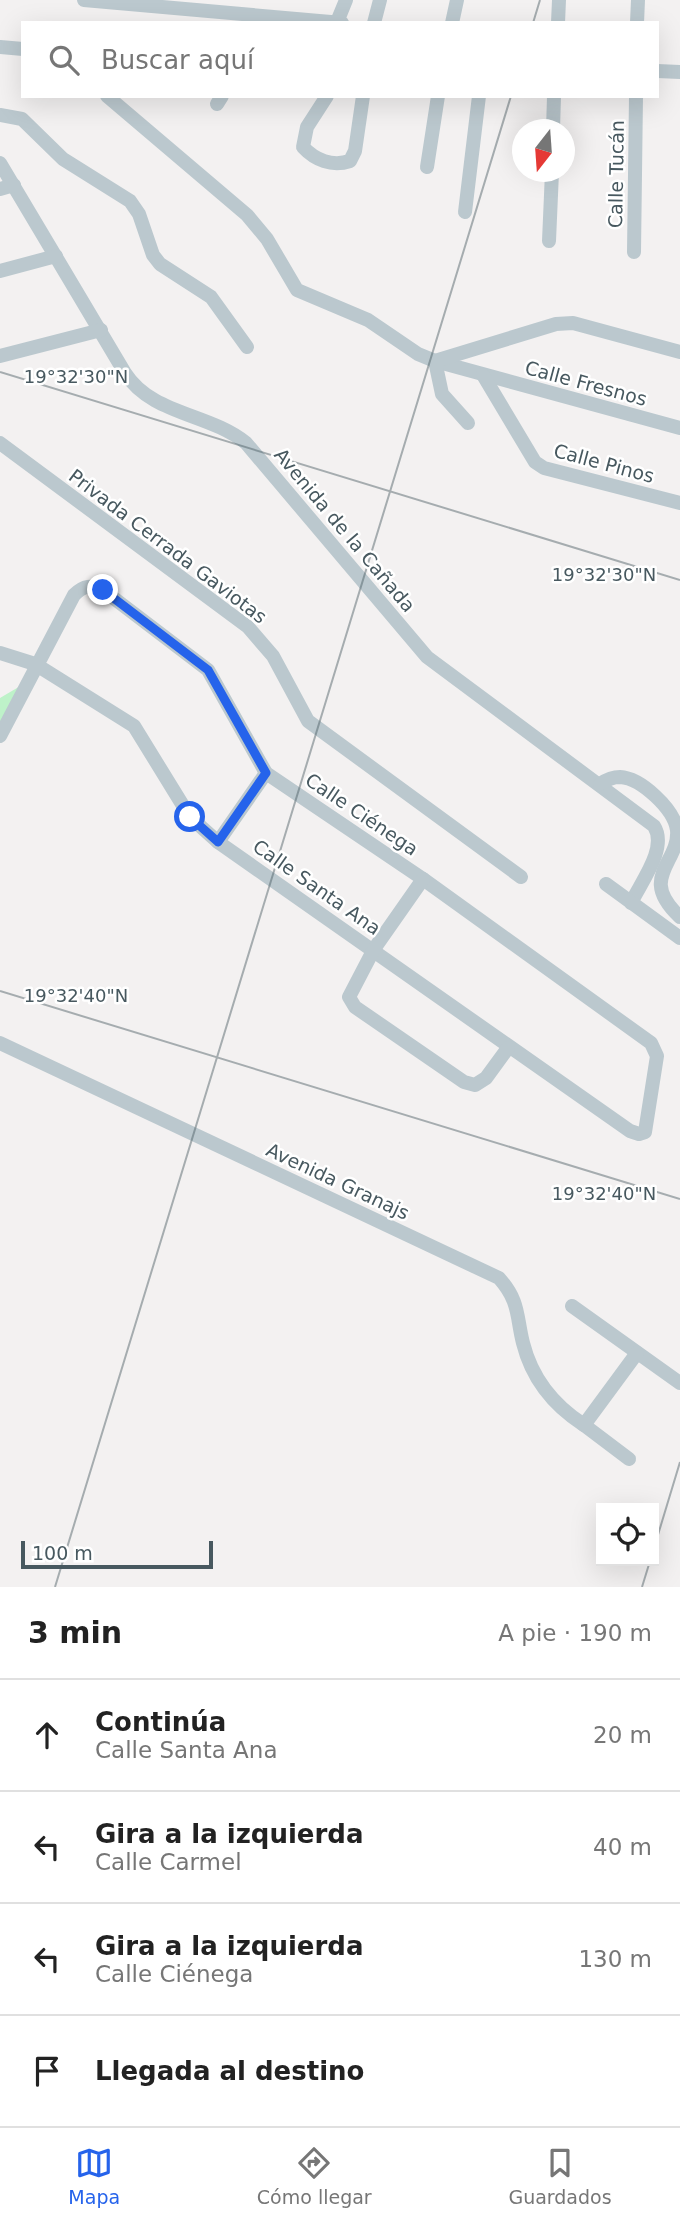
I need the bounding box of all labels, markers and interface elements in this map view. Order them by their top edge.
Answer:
search box [21,21,659,98]
icon: search [45,41,83,79]
text: Buscar aquí [101,45,254,75]
north arrow [512,119,575,182]
street label: Calle Tucán [604,120,628,228]
street label: Calle Fresnos [523,356,649,410]
text: 19°32'30"N [24,366,128,387]
street label: Calle Pinos [551,439,657,487]
street label: Avenida de la Cañada [270,444,420,616]
street label: Privada Cerrada Gaviotas [65,464,271,628]
text: 19°32'30"N [552,564,656,585]
route end [87,574,118,605]
street label: Calle Ciénega [302,768,422,860]
route start [174,801,205,832]
street label: Calle Santa Ana [249,835,385,939]
text: 19°32'40"N [24,985,128,1006]
street label: Avenida Granajs [263,1138,413,1224]
text: 19°32'40"N [552,1183,656,1204]
map controls [596,1503,659,1566]
button: locate [596,1503,659,1566]
scale bar [21,1538,214,1570]
text: 100 m [32,1542,93,1564]
text: 3 min [28,1615,122,1650]
text: A pie · 190 m [498,1620,652,1646]
text: Continúa [95,1707,226,1737]
icon: ahead [28,1716,66,1754]
text: 20 m [593,1722,652,1748]
text: Calle Santa Ana [95,1737,278,1763]
text: Gira a la izquierda [95,1819,363,1849]
icon: left [28,1828,66,1866]
text: 40 m [593,1834,652,1860]
text: Calle Carmel [95,1849,242,1875]
text: Gira a la izquierda [95,1931,363,1961]
icon: left [28,1940,66,1978]
text: 130 m [578,1946,652,1972]
text: Calle Ciénega [95,1961,253,1987]
icon: arrive [28,2052,66,2090]
text: Llegada al destino [95,2056,364,2086]
tab: Mapa [68,2144,120,2208]
tab: Cómo llegar [257,2144,372,2208]
tab: Guardados [508,2144,612,2208]

